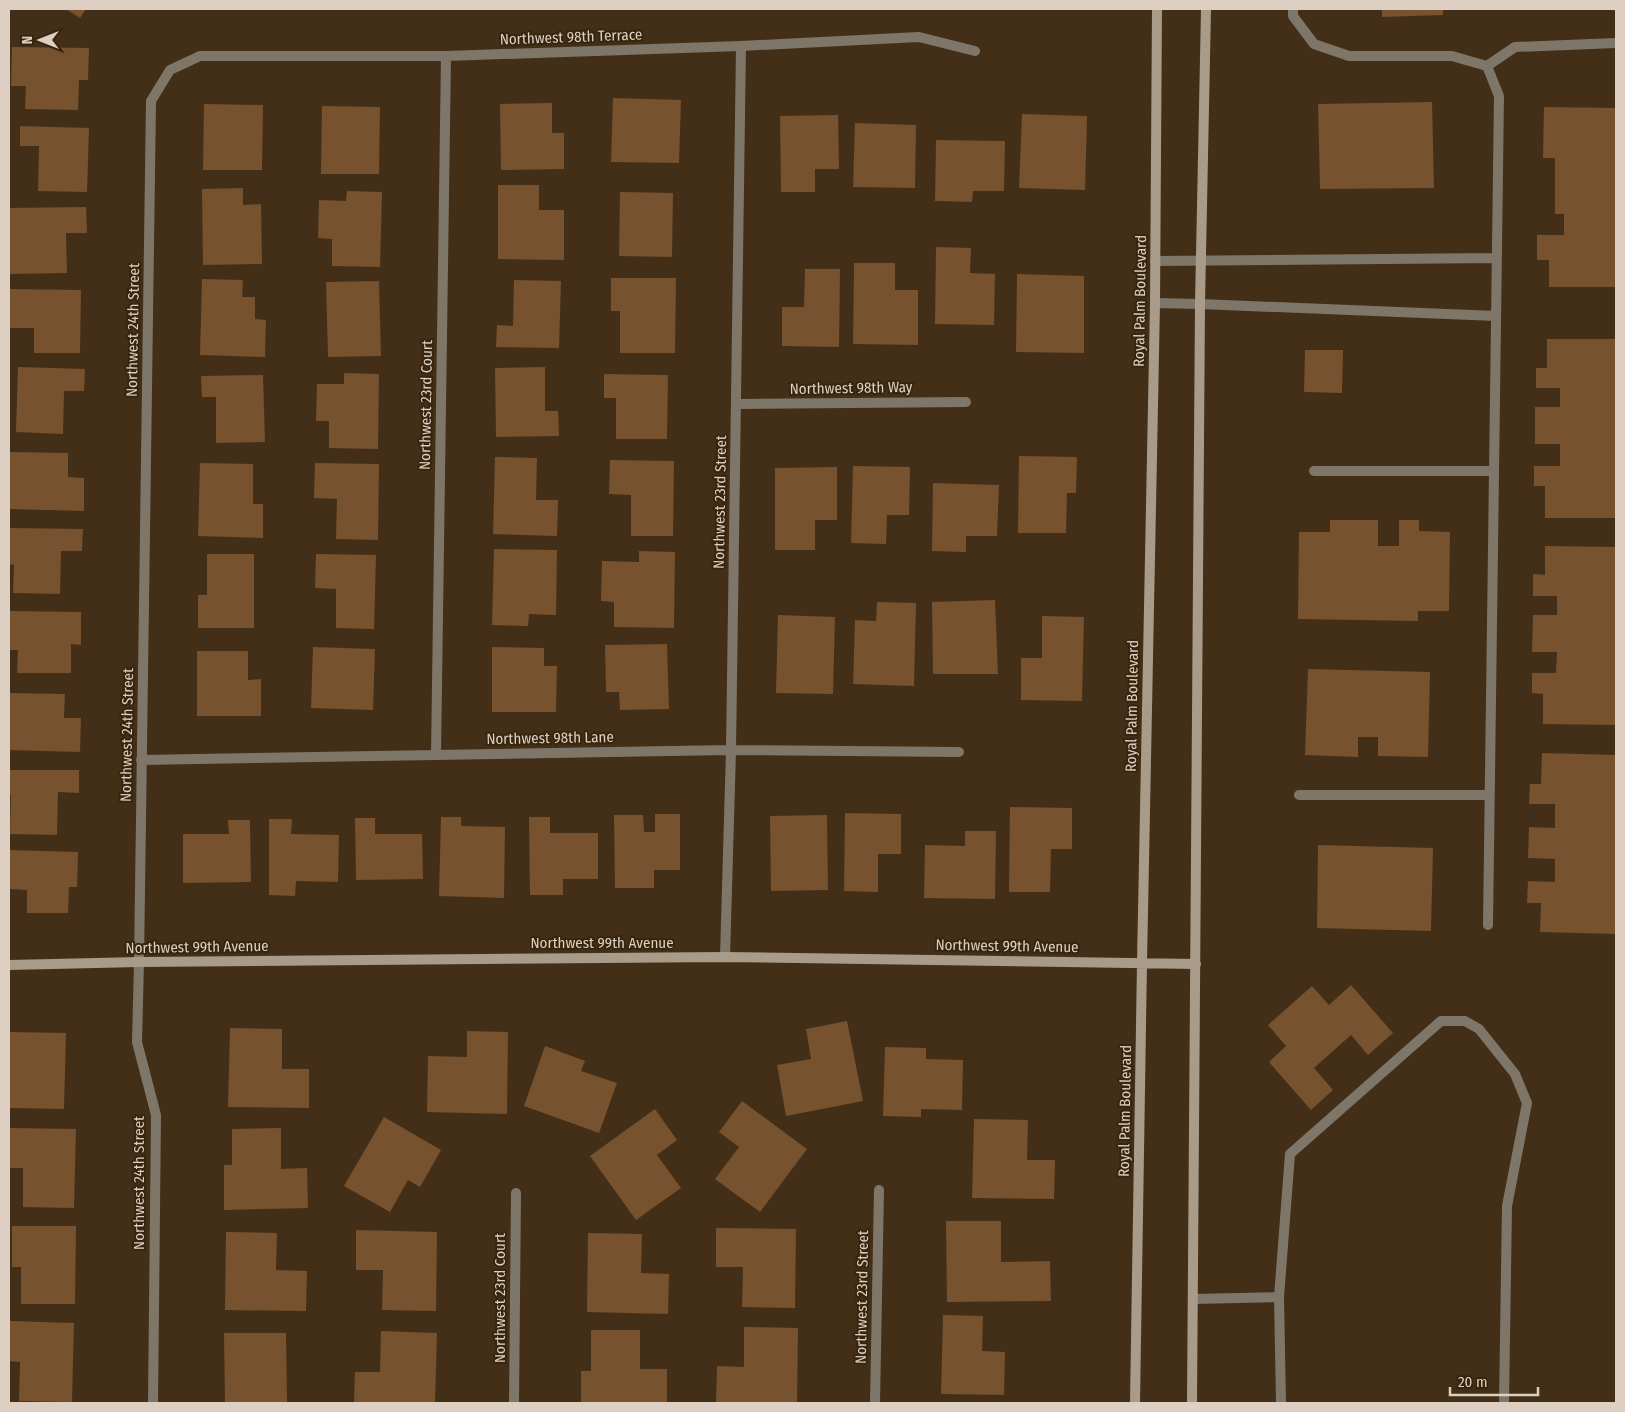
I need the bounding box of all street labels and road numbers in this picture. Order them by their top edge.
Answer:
street label: Northwest 98th Terrace [499,26,643,48]
street label: Royal Palm Boulevard [1130,235,1150,367]
street label: Northwest 24th Street [123,263,143,397]
street label: Northwest 23rd Court [416,340,436,470]
street label: Northwest 98th Way [789,378,913,398]
street label: Northwest 23rd Street [710,435,730,569]
street label: Royal Palm Boulevard [1122,640,1142,772]
street label: Northwest 24th Street [117,668,137,802]
street label: Northwest 98th Lane [486,728,614,748]
street label: Northwest 99th Avenue [530,934,674,952]
street label: Northwest 99th Avenue [935,936,1079,956]
street label: Northwest 99th Avenue [125,937,269,957]
street label: Royal Palm Boulevard [1115,1045,1135,1177]
street label: Northwest 24th Street [130,1116,148,1250]
street label: Northwest 23rd Street [852,1230,872,1364]
street label: Northwest 23rd Court [491,1233,509,1363]

